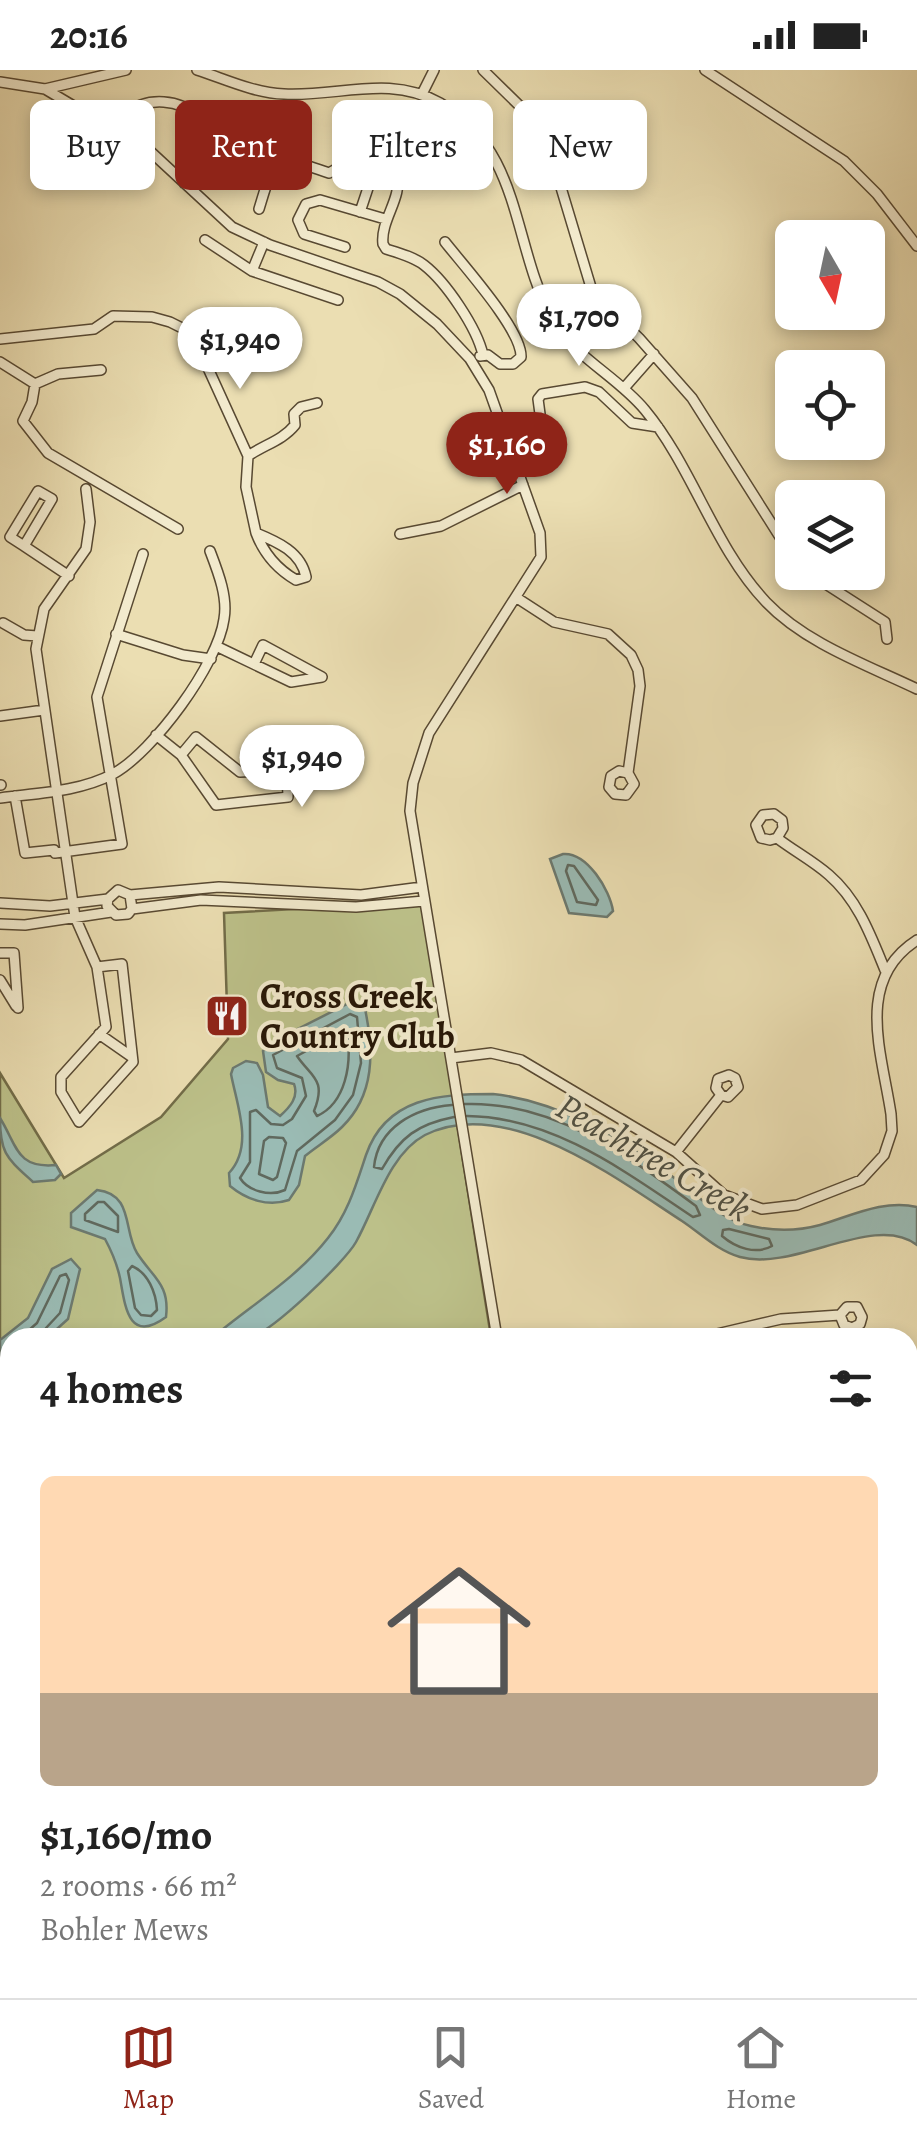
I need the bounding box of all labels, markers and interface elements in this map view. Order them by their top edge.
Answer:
text: 20:16 [50,9,128,61]
chip: Buy [30,100,155,190]
chip: Rent [175,100,312,190]
chip: Filters [332,100,493,190]
chip: New [513,100,647,190]
north arrow [775,220,885,330]
map controls [775,220,885,590]
pin: $1,700 [498,284,660,369]
text: $1,700 [539,294,619,338]
pin: $1,940 [159,307,321,392]
text: $1,940 [200,317,280,361]
button: locate [775,350,885,460]
pin: $1,160 [426,412,588,497]
text: $1,160 [468,422,546,466]
button: layers [775,480,885,590]
pin: $1,940 [221,725,383,810]
text: $1,940 [262,735,342,779]
place label: Cross Creek Country Club [260,972,455,1060]
restaurant icon: Cross Creek Country Club [204,993,250,1039]
water label: Peachtree Creek [547,1080,761,1234]
text: 4 homes [40,1360,183,1417]
icon: filters [823,1361,878,1416]
icon: home [369,1541,549,1721]
text: $1,160/mo [40,1806,212,1863]
text: 2 rooms · 66 m² [40,1863,237,1907]
text: Bohler Mews [40,1907,209,1951]
tab: Map [121,2020,176,2118]
tab: Saved [418,2020,484,2118]
tab: Home [726,2020,796,2118]

